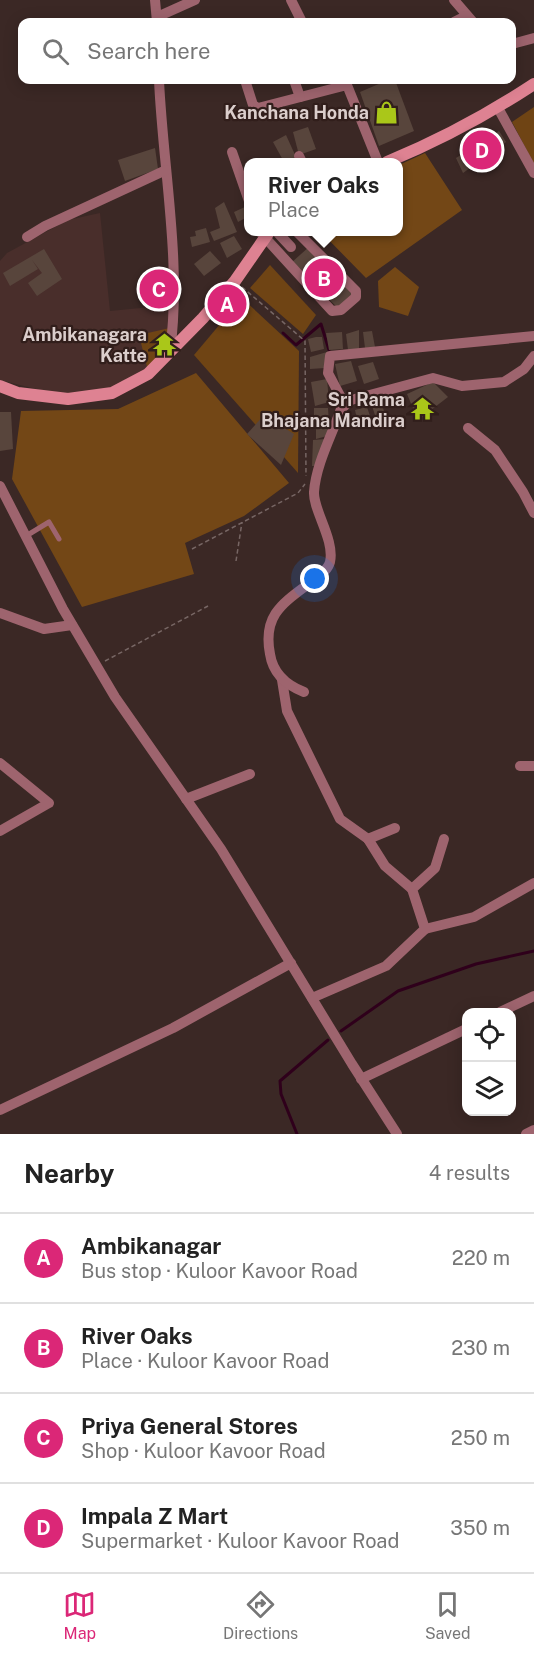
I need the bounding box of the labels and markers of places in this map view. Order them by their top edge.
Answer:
shop icon: Kanchana Honda [374,99,400,125]
place label: Kanchana Honda [224,102,369,123]
pin: D [462,128,502,172]
pin: B [304,256,344,300]
pin: C [140,266,178,312]
pin: A [208,282,246,326]
place label: Ambikanagara Katte [22,324,147,366]
temple icon: Ambikanagara Katte [152,331,178,357]
place label: Sri Rama Bhajana Mandira [261,389,405,431]
temple icon: Sri Rama Bhajana Mandira [410,396,436,422]

